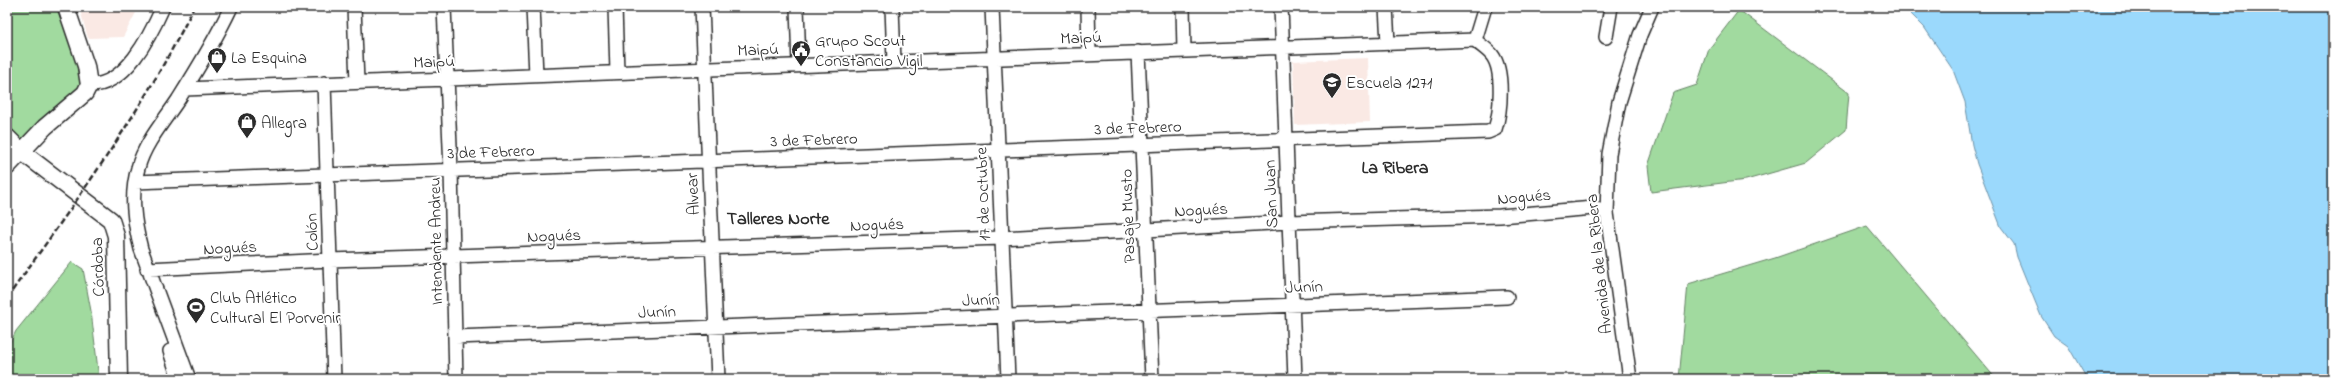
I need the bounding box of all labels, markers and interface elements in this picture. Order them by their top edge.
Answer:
street label: Maipú [1060,25,1102,52]
place label: Grupo Scout Constancio Vigil [815,29,923,76]
street label: Maipú [737,37,779,64]
public building icon: Grupo Scout Constancio Vigil [790,39,812,67]
shop icon: La Esquina [206,46,228,74]
place label: La Esquina [231,46,307,71]
street label: Maipú [413,49,455,76]
school or university icon: Escuela 1271 [1321,71,1343,99]
place label: Escuela 1271 [1346,71,1433,96]
shop icon: Allegra [236,111,258,139]
place label: Allegra [261,111,307,138]
street label: 3 de Febrero [1094,114,1182,143]
street label: 3 de Febrero [770,126,858,155]
street label: 3 de Febrero [447,138,535,167]
street label: 17 de Octubre [969,146,998,241]
district label: La Ribera [1362,156,1429,182]
street label: San Juan [1258,159,1285,228]
street label: Pasaje Musto [1114,168,1143,264]
street label: Alvear [680,171,707,216]
street label: Intendente Andreu [423,177,450,305]
street label: Nogués [1496,183,1552,214]
street label: Avenida de la Ribera [1580,193,1619,335]
street label: Nogués [1174,197,1229,226]
district label: Talleres Norte [727,207,830,233]
street label: Nogués [850,212,905,241]
street label: Colón [299,213,326,251]
street label: Nogués [527,223,582,252]
street label: Nogués [203,235,258,264]
street label: Córdoba [85,237,112,297]
street label: Junín [1285,274,1323,301]
place label: Club Atlético Cultural El Porvenir [210,286,341,331]
street label: Junín [962,287,1000,314]
sports icon: Club Atlético Cultural El Porvenir [185,296,207,324]
street label: Junín [638,299,676,326]

